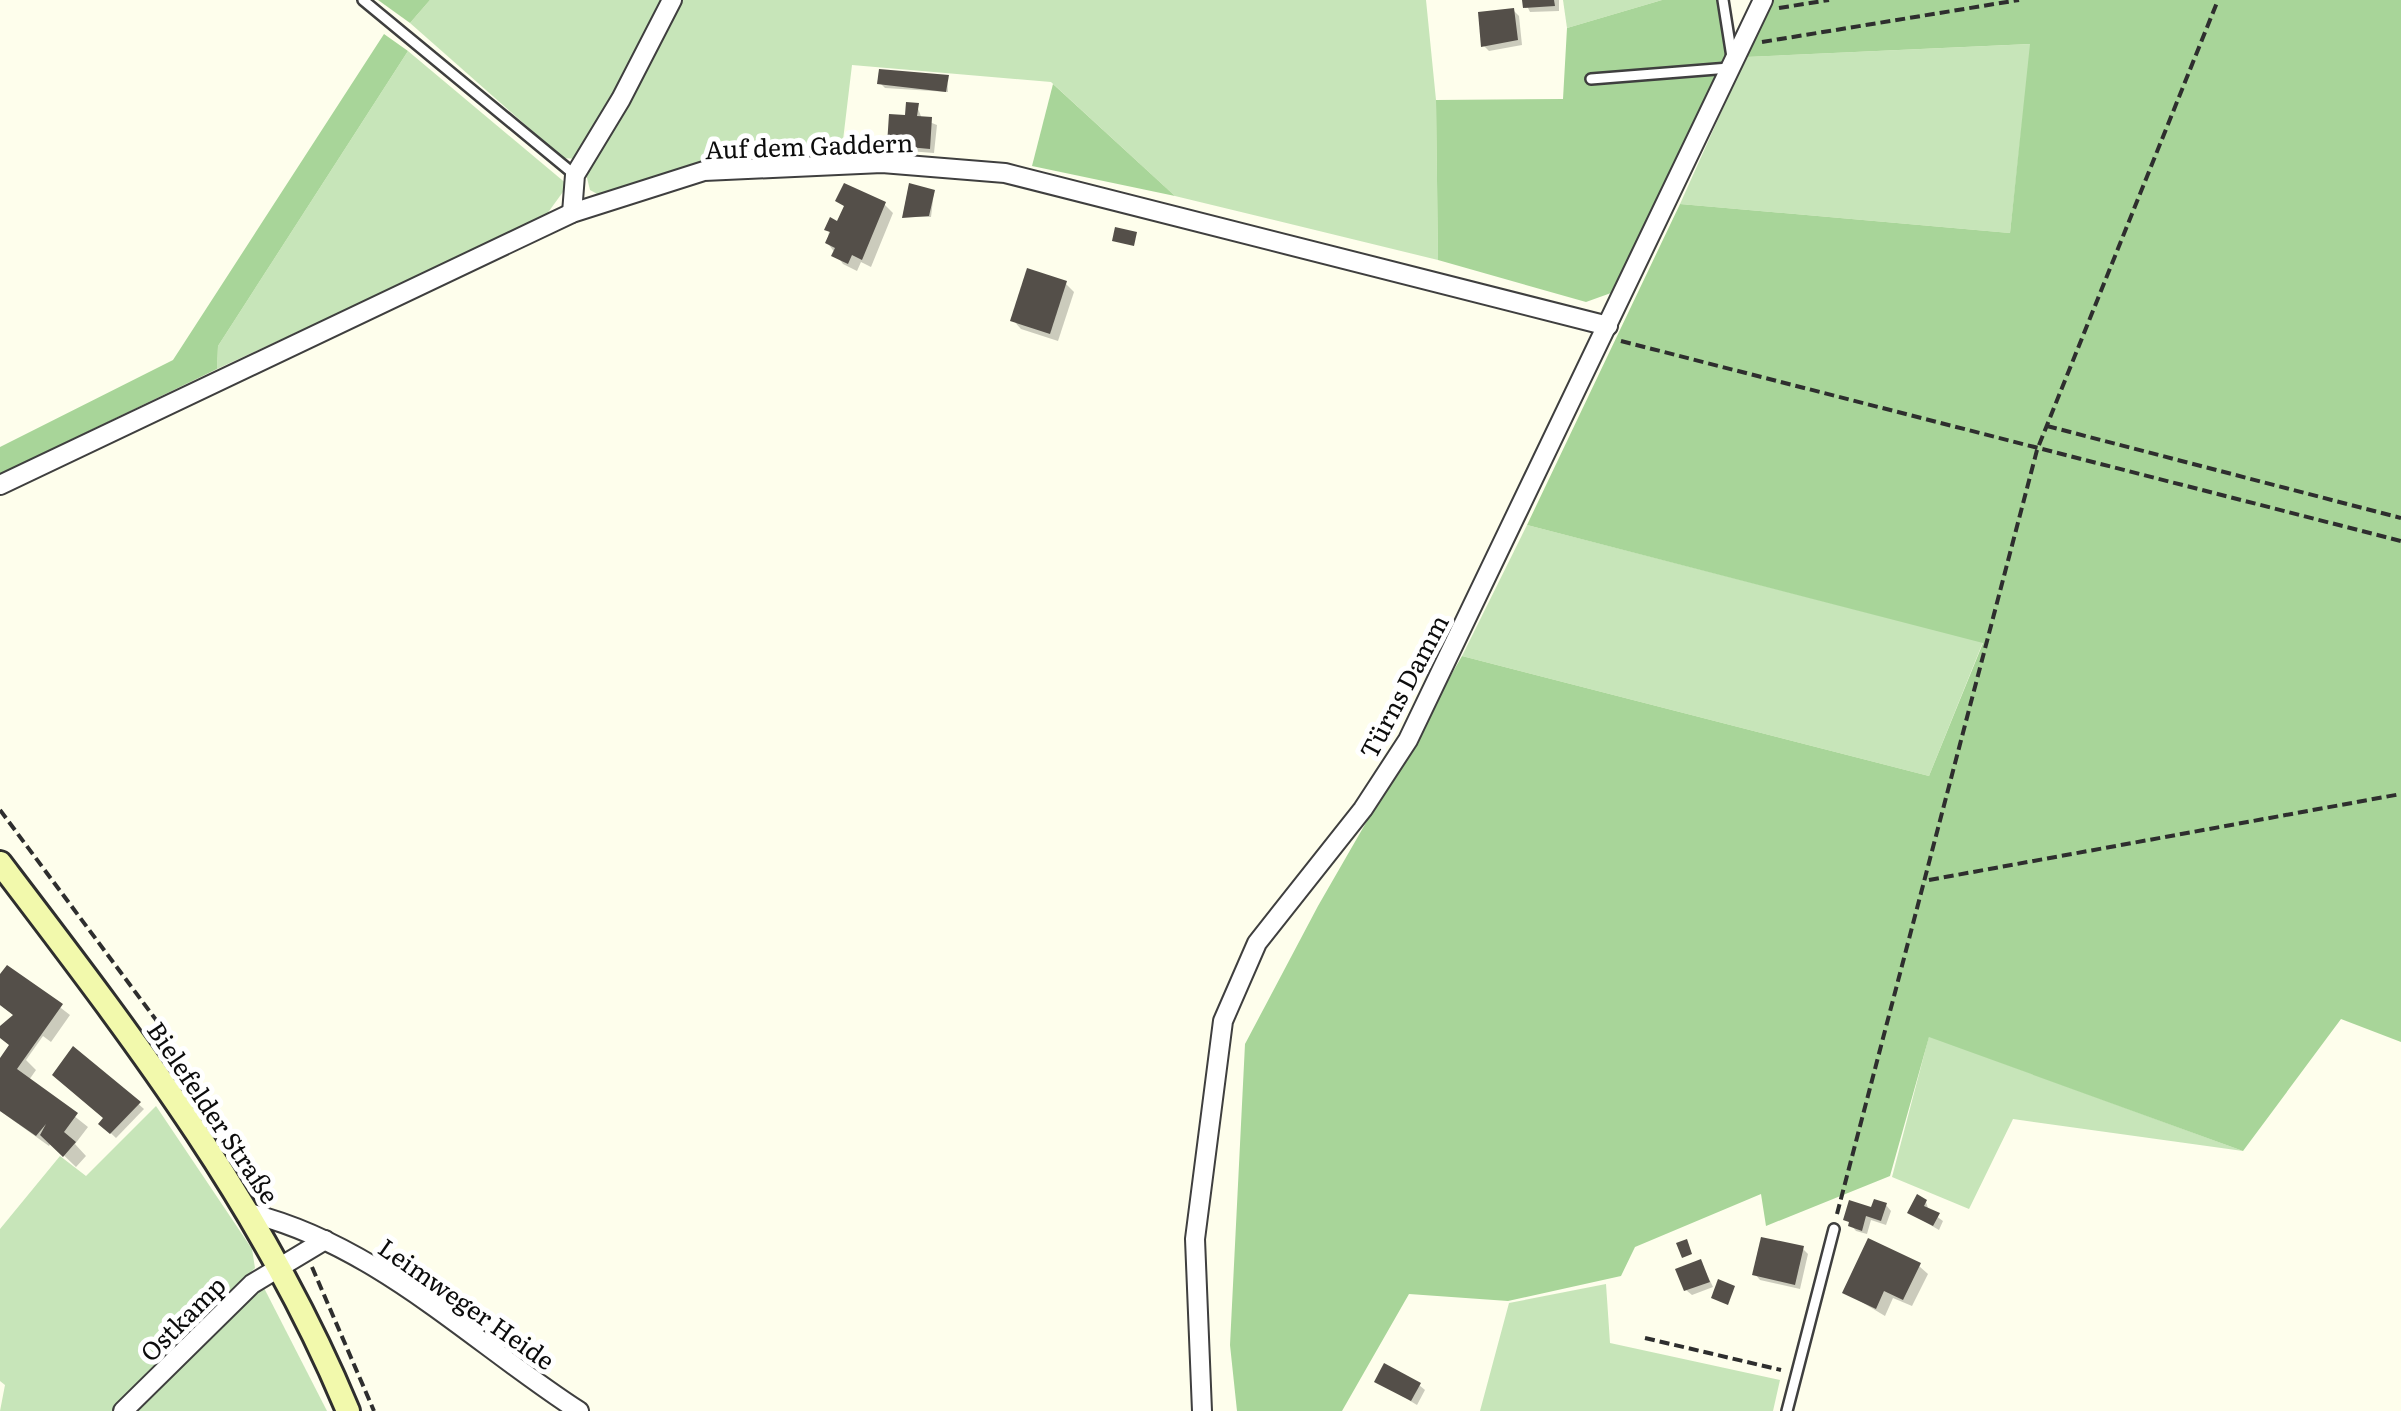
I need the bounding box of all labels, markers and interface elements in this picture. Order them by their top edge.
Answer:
street label: Auf dem Gaddern [704,123,914,167]
street label: Türns Damm [1349,607,1457,765]
street label: Bielefelder Straße [139,1013,289,1211]
street label: Leimweger Heide [371,1228,563,1378]
street label: Ostkamp [131,1267,233,1369]

